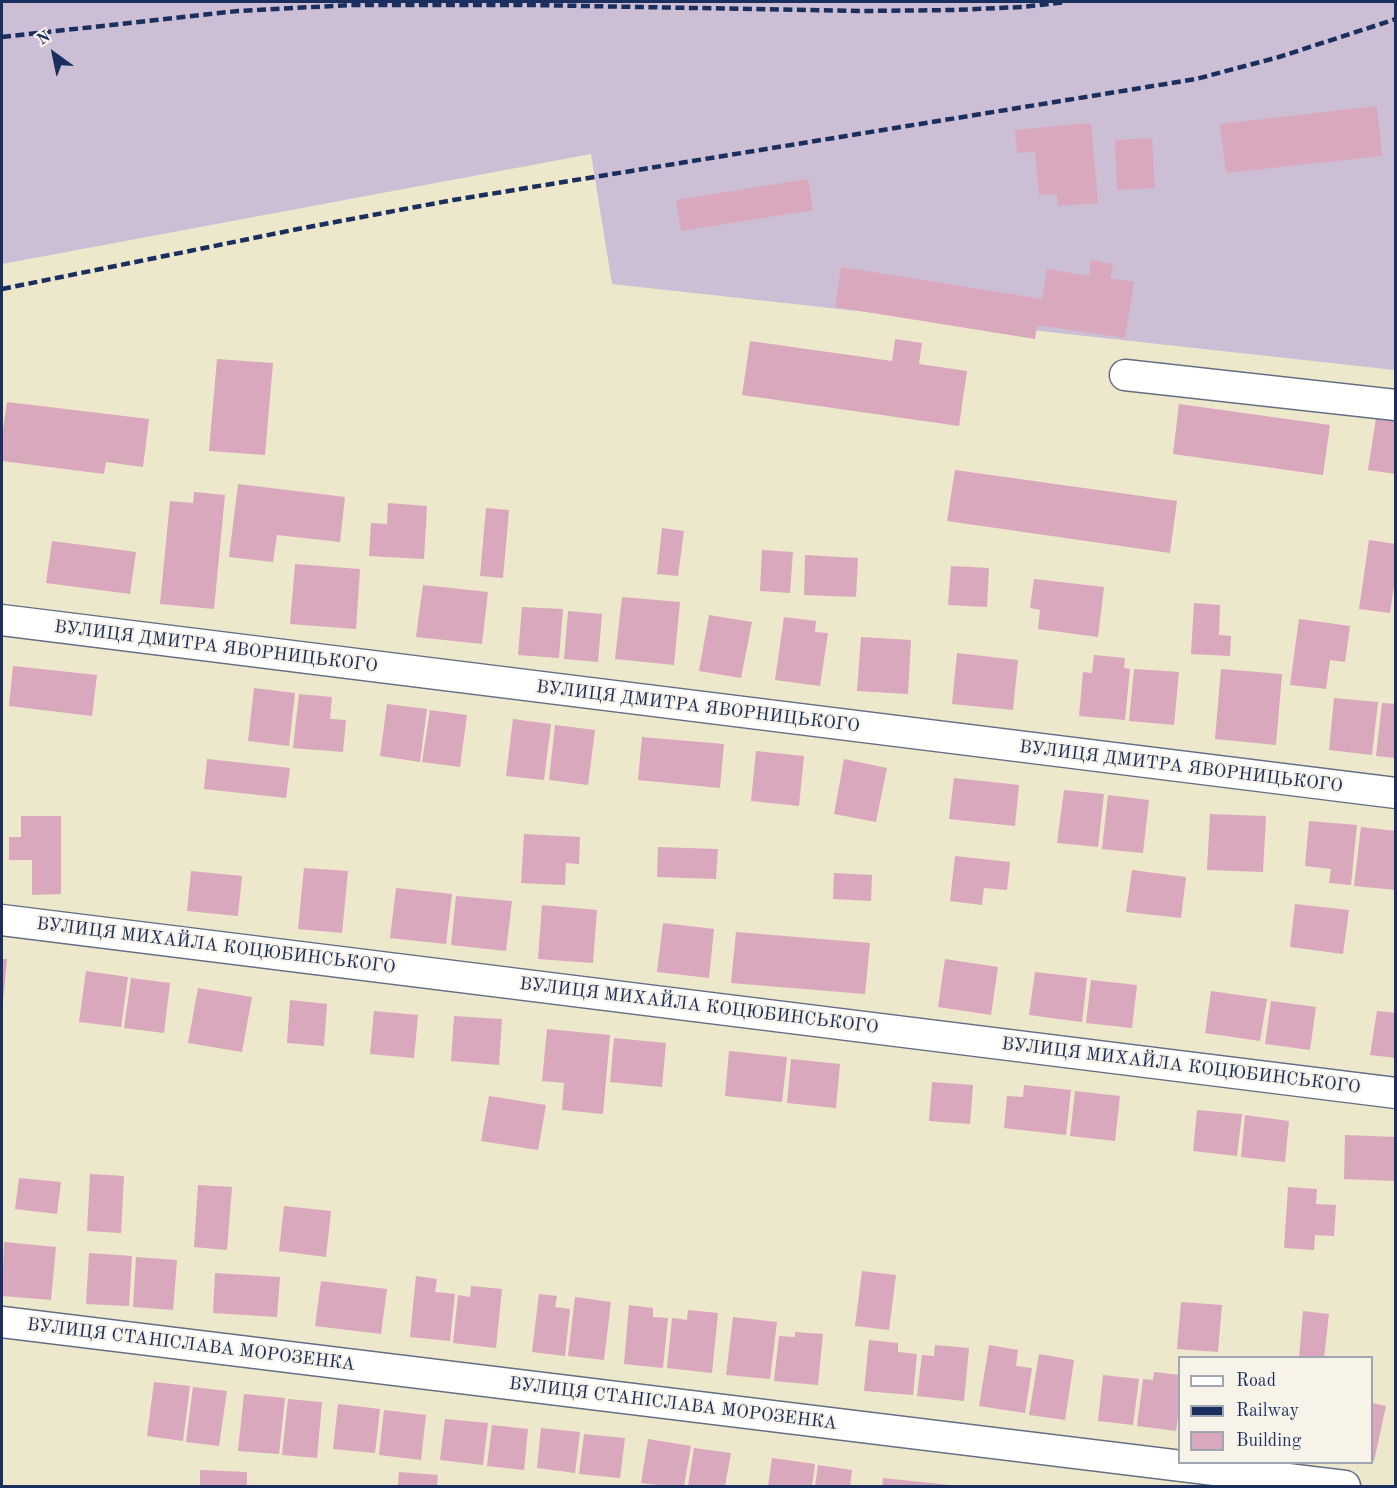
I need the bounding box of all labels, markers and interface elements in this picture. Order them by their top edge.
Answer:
north arrow [24,24,84,84]
text: N [35,29,54,49]
street label: ВУЛИЦЯ ДМИТРА ЯВОРНИЦЬКОГО [53,616,379,678]
street label: ВУЛИЦЯ ДМИТРА ЯВОРНИЦЬКОГО [535,676,861,738]
street label: ВУЛИЦЯ ДМИТРА ЯВОРНИЦЬКОГО [1018,736,1344,798]
street label: ВУЛИЦЯ МИХАЙЛА КОЦЮБИНСЬКОГО [35,913,397,979]
street label: ВУЛИЦЯ МИХАЙЛА КОЦЮБИНСЬКОГО [518,973,880,1039]
street label: ВУЛИЦЯ МИХАЙЛА КОЦЮБИНСЬКОГО [1000,1033,1362,1099]
street label: ВУЛИЦЯ СТАНІСЛАВА МОРОЗЕНКА [26,1314,356,1376]
legend [1178,1356,1373,1464]
text: Road [1236,1372,1276,1390]
street label: ВУЛИЦЯ СТАНІСЛАВА МОРОЗЕНКА [508,1373,838,1435]
text: Railway [1236,1402,1299,1420]
text: Building [1236,1432,1301,1450]

